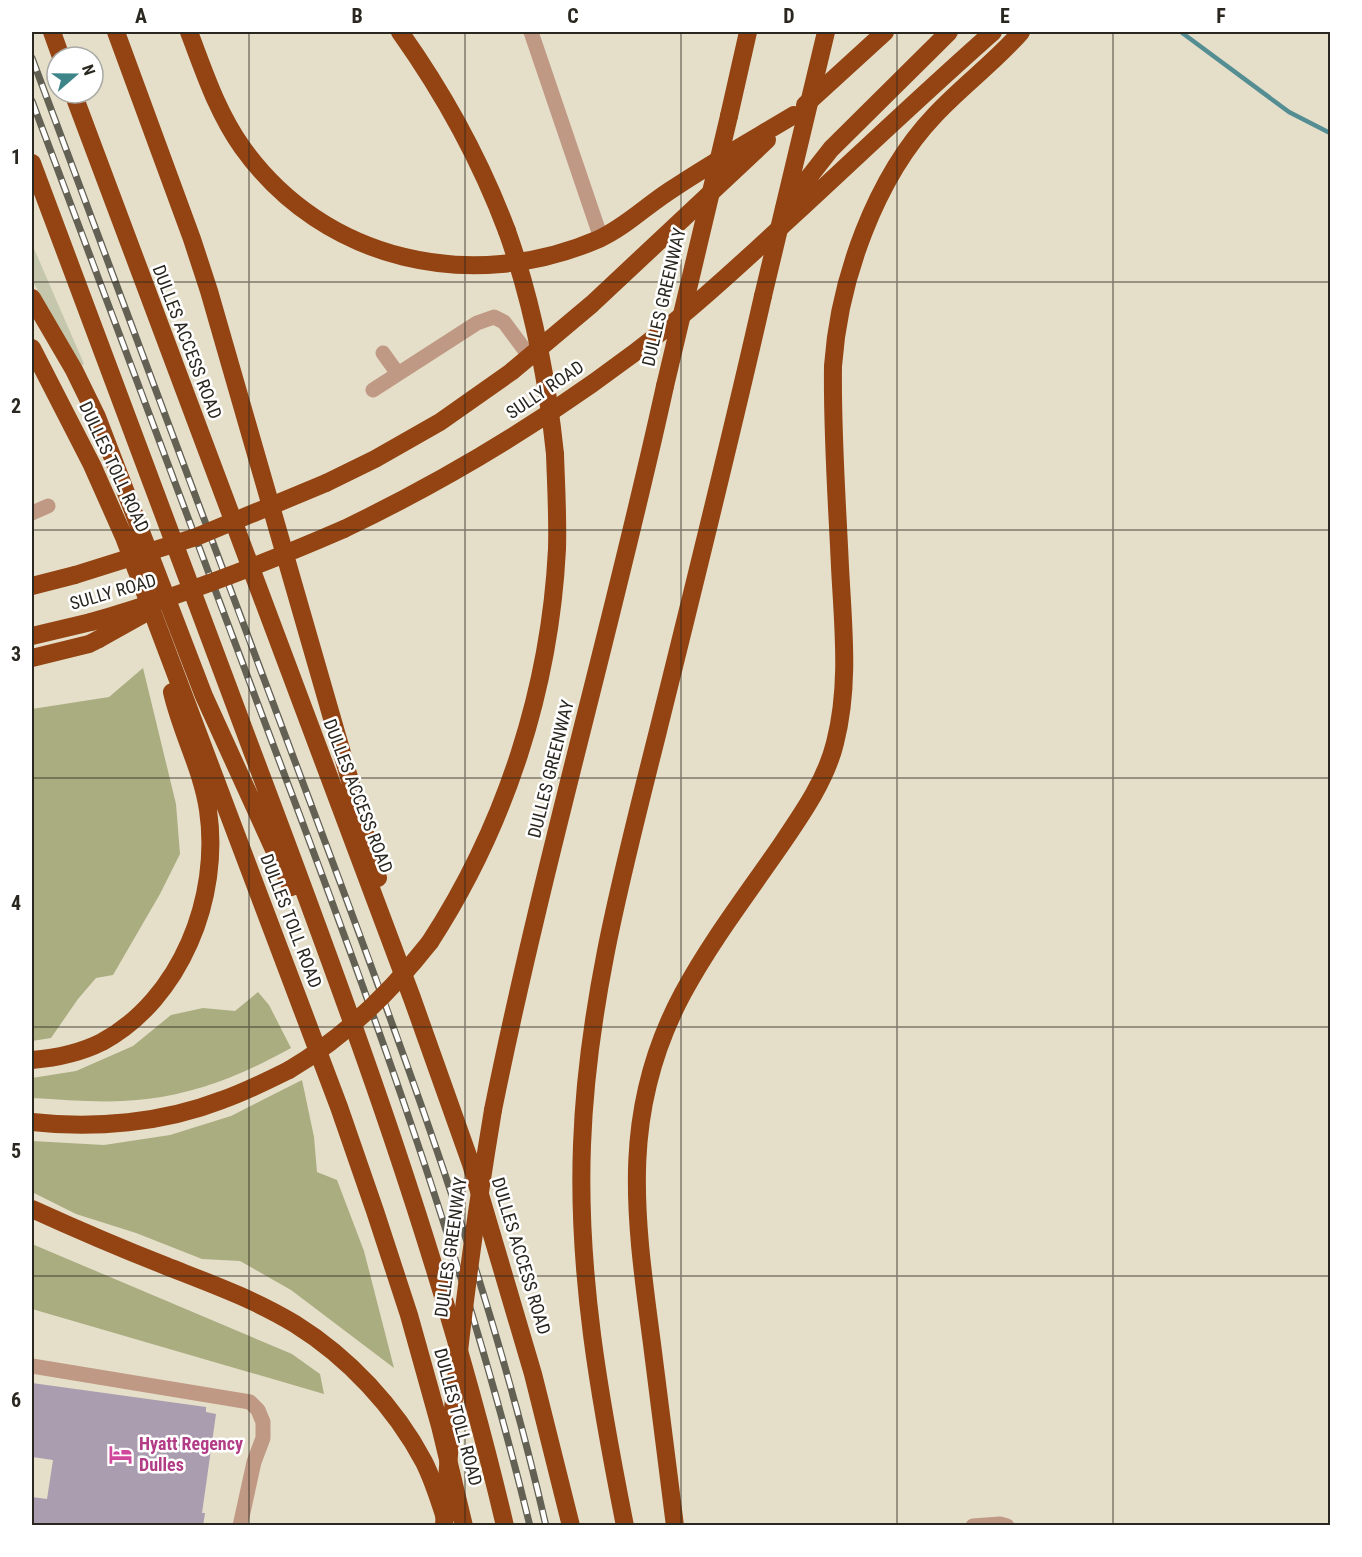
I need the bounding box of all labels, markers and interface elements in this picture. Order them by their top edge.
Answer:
text: A [135,4,147,28]
text: B [351,4,363,28]
text: C [567,4,579,28]
text: D [783,4,795,28]
text: E [1000,4,1010,28]
text: F [1216,4,1226,28]
north arrow [45,45,105,105]
text: N [78,62,99,78]
text: 1 [11,145,21,169]
street label: DULLES GREENWAY [637,225,690,368]
street label: DULLES ACCESS ROAD [148,262,227,422]
street label: SULLY ROAD [502,356,587,423]
text: 2 [11,394,21,418]
street label: DULLES TOLL ROAD [75,398,154,535]
street label: SULLY ROAD [67,569,158,614]
text: 3 [11,642,21,666]
street label: DULLES GREENWAY [523,697,578,840]
street label: DULLES ACCESS ROAD [319,716,398,876]
street label: DULLES TOLL ROAD [256,851,327,991]
text: 4 [11,891,21,915]
text: 5 [11,1139,21,1163]
street label: DULLES GREENWAY [430,1175,471,1318]
street label: DULLES ACCESS ROAD [488,1175,555,1337]
street label: DULLES TOLL ROAD [430,1346,487,1488]
text: 6 [11,1388,21,1412]
place label: Hyatt Regency Dulles [139,1433,243,1475]
hotel icon: Hyatt Regency Dulles [108,1441,134,1467]

